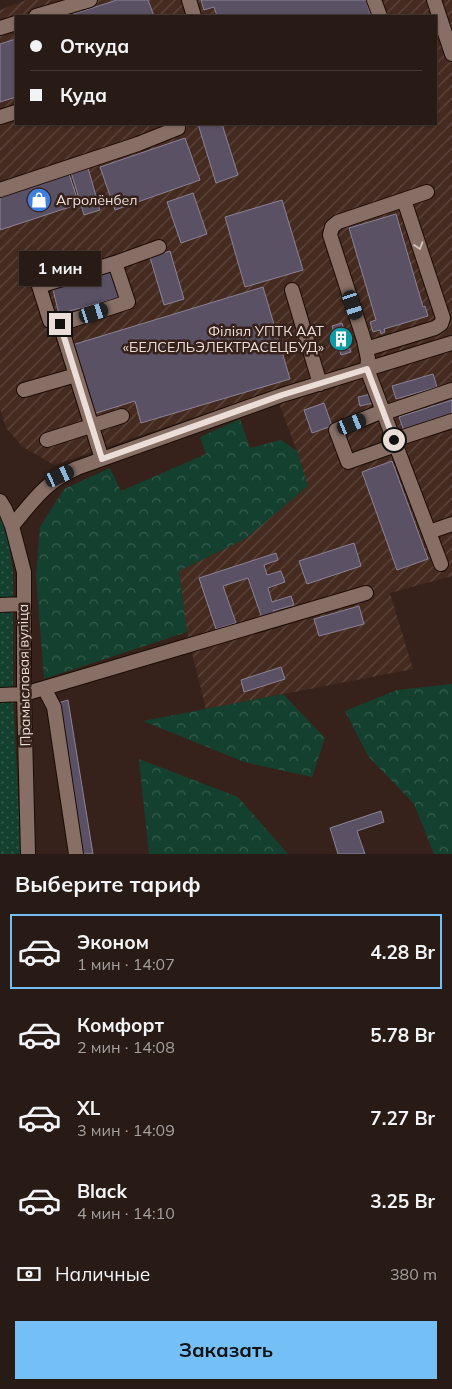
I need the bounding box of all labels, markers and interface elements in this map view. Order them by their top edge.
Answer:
text: Откуда [60,34,129,58]
text: Куда [60,83,107,107]
shop icon: Агролёнбел [26,187,52,213]
place label: Агролёнбел [56,191,138,209]
one-way arrow [414,241,424,250]
callout: 1 мин [19,252,101,286]
text: 1 мин [38,258,82,278]
car [341,288,364,322]
car [77,301,110,325]
route end [49,313,71,335]
place label: Філіял УПТК ААТ «БЕЛСЕЛЬЭЛЕКТРАСЕЦБУД» [123,322,325,356]
building icon: Філіял УПТК ААТ «БЕЛСЕЛЬЭЛЕКТРАСЕЦБУД» [328,326,354,352]
car [335,411,368,437]
route start [383,429,405,451]
car [43,463,76,489]
street label: Прамысловая вуліца [14,604,34,746]
text: Выберите тариф [15,870,201,898]
icon: car [17,929,62,974]
text: Эконом [77,930,149,954]
text: 4.28 Br [370,940,435,964]
text: 1 мин · 14:07 [77,954,175,974]
icon: car [17,1012,62,1057]
text: Комфорт [77,1013,164,1037]
text: 5.78 Br [370,1023,435,1047]
text: 2 мин · 14:08 [77,1037,175,1057]
icon: car [17,1095,62,1140]
text: XL [77,1096,100,1120]
text: 7.27 Br [370,1106,435,1130]
text: 3 мин · 14:09 [77,1120,175,1140]
icon: car [17,1178,62,1223]
text: Black [77,1179,127,1203]
text: 3.25 Br [370,1189,435,1213]
text: 4 мин · 14:10 [77,1203,175,1223]
icon: cash [15,1260,43,1288]
text: Наличные [55,1262,150,1286]
text: 380 m [390,1264,437,1284]
button: Заказать [15,1321,437,1379]

